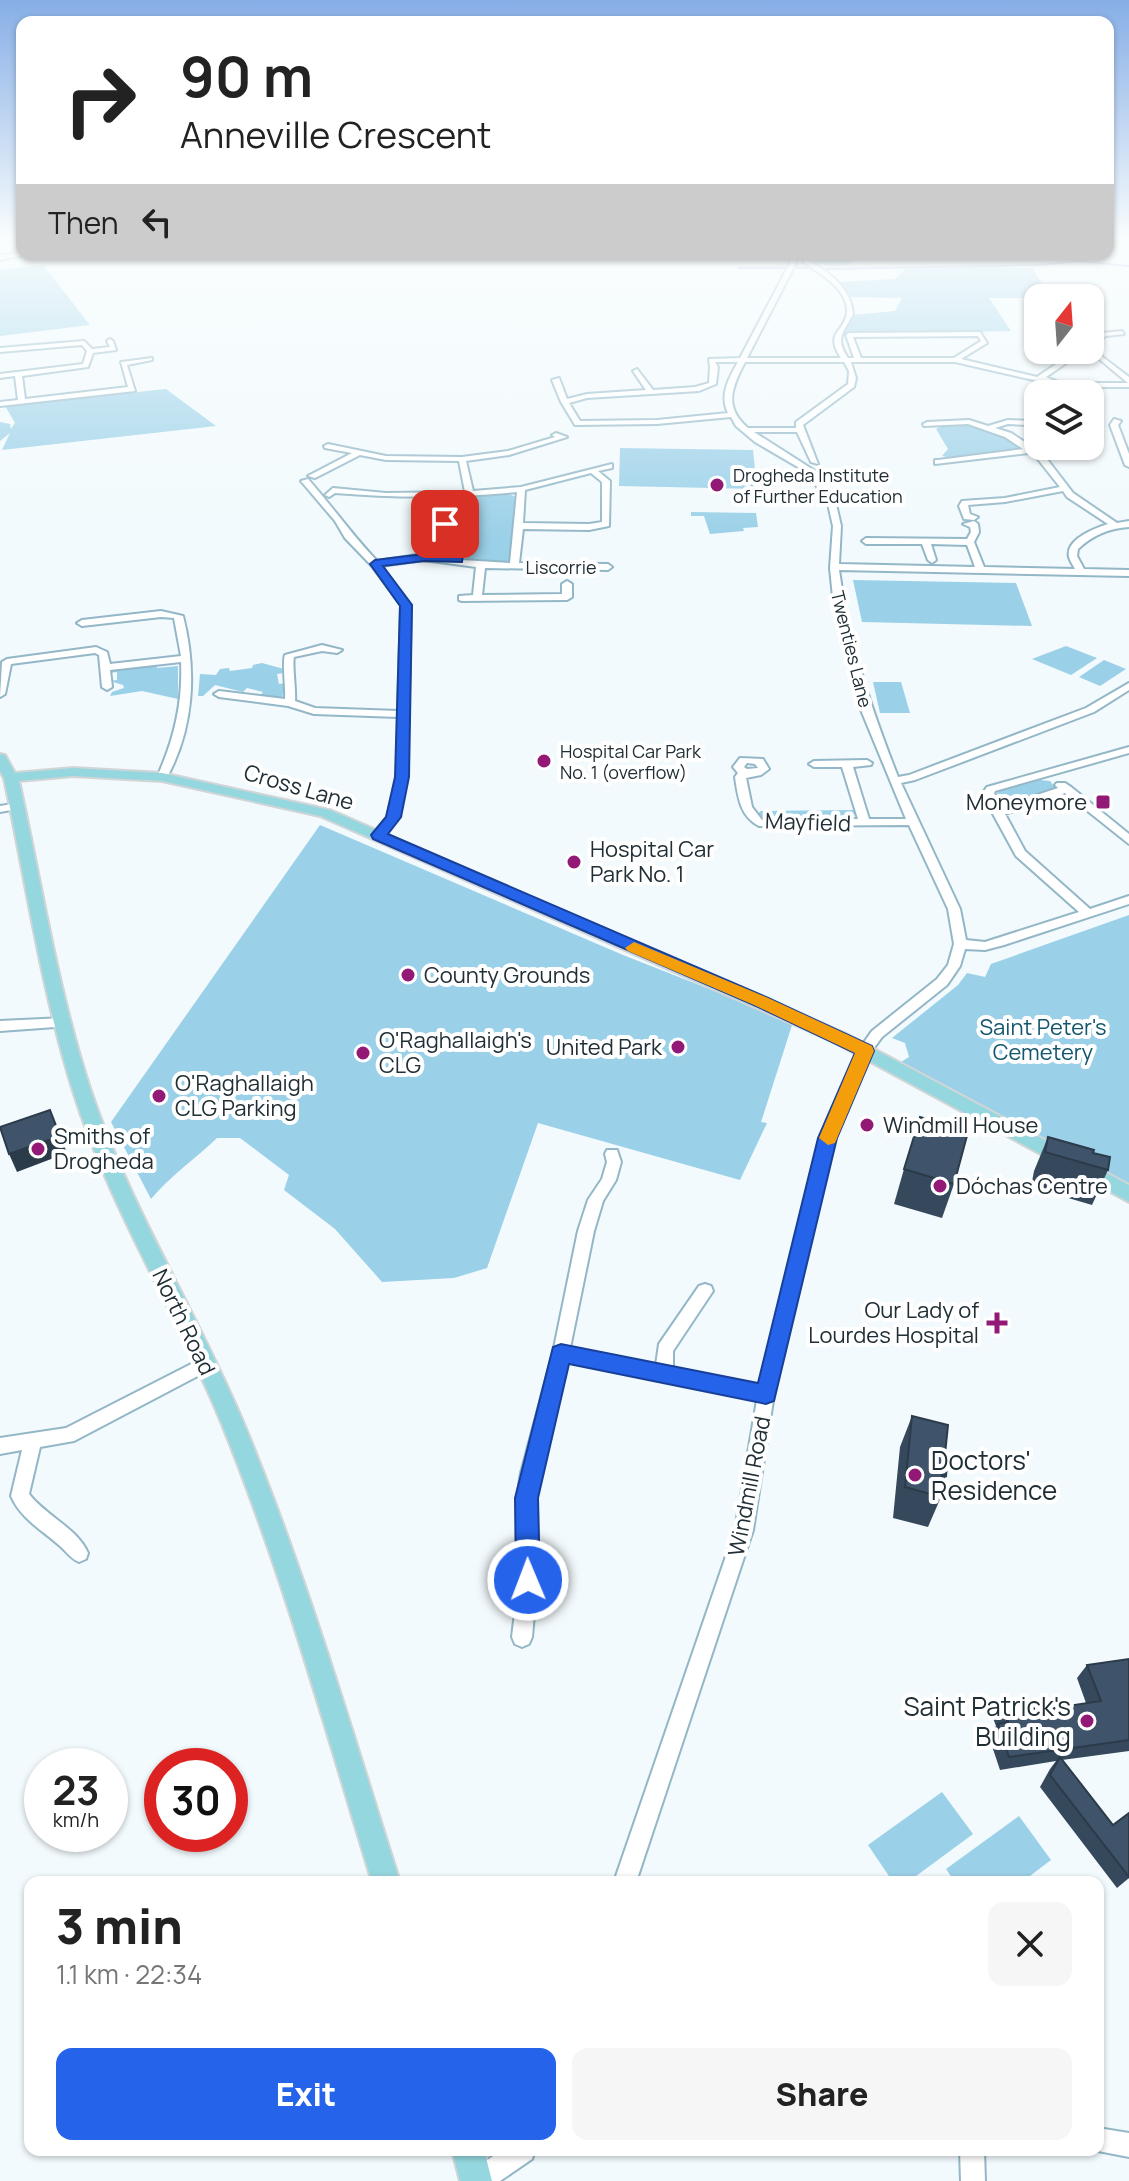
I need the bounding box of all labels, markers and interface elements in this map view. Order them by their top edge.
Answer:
text: 90 m [180,37,313,114]
icon: right [48,48,152,152]
text: Anneville Crescent [180,110,492,159]
icon: left [135,200,179,244]
text: Then [48,202,119,243]
north arrow [1024,284,1104,364]
map controls [1024,284,1104,460]
button: layers [1024,380,1104,460]
place label: Drogheda Institute of Further Education [733,463,903,508]
marker: Drogheda Institute of Further Education [708,476,726,494]
pin [411,490,479,558]
icon: arrive [423,502,467,546]
street label: Liscorrie [526,555,596,579]
street label: Twenties Lane [826,588,878,710]
place label: Hospital Car Park No. 1 (overflow) [560,739,702,784]
marker: Hospital Car Park No. 1 (overflow) [535,752,553,770]
street label: Cross Lane [240,757,358,817]
place label: Moneymore [966,787,1087,817]
marker: Moneymore [1094,793,1112,811]
street label: Mayfield [765,806,851,838]
place label: Hospital Car Park No. 1 [590,834,714,889]
marker: Hospital Car Park No. 1 [565,853,583,871]
place label: County Grounds [424,960,590,990]
marker: County Grounds [399,966,417,984]
park label: Saint Peter's Cemetery [980,1012,1106,1067]
place label: O'Raghallaigh's CLG [379,1025,532,1080]
place label: United Park [546,1032,663,1062]
marker: United Park [669,1038,687,1056]
marker: O'Raghallaigh's CLG [354,1044,372,1062]
place label: O'Raghallaigh CLG Parking [175,1068,314,1123]
marker: O'Raghallaigh CLG Parking [150,1087,168,1105]
place label: Windmill House [883,1110,1038,1140]
marker: Windmill House [858,1116,876,1134]
place label: Smiths of Drogheda [54,1121,154,1176]
marker: Smiths of Drogheda [29,1140,47,1158]
place label: Dóchas Centre [956,1171,1108,1201]
marker: Dóchas Centre [931,1177,949,1195]
street label: North Road [145,1264,223,1380]
place label: Our Lady of Lourdes Hospital [808,1295,979,1350]
marker: Our Lady of Lourdes Hospital [986,1312,1008,1334]
street label: Windmill Road [721,1413,777,1559]
place label: Doctors' Residence [931,1442,1057,1508]
marker: Doctors' Residence [906,1466,924,1484]
position arrow [486,1538,570,1622]
place label: Saint Patrick's Building [904,1688,1071,1754]
marker: Saint Patrick's Building [1078,1712,1096,1730]
speed limit sign: 30 [144,1748,248,1852]
text: 23 [52,1762,100,1817]
text: km/h [53,1806,99,1833]
text: 3 min [56,1893,183,1958]
button: close [988,1902,1072,1986]
text: 1.1 km · 22:34 [56,1956,202,1992]
button: Exit [56,2048,556,2140]
button: Share [572,2048,1072,2140]

